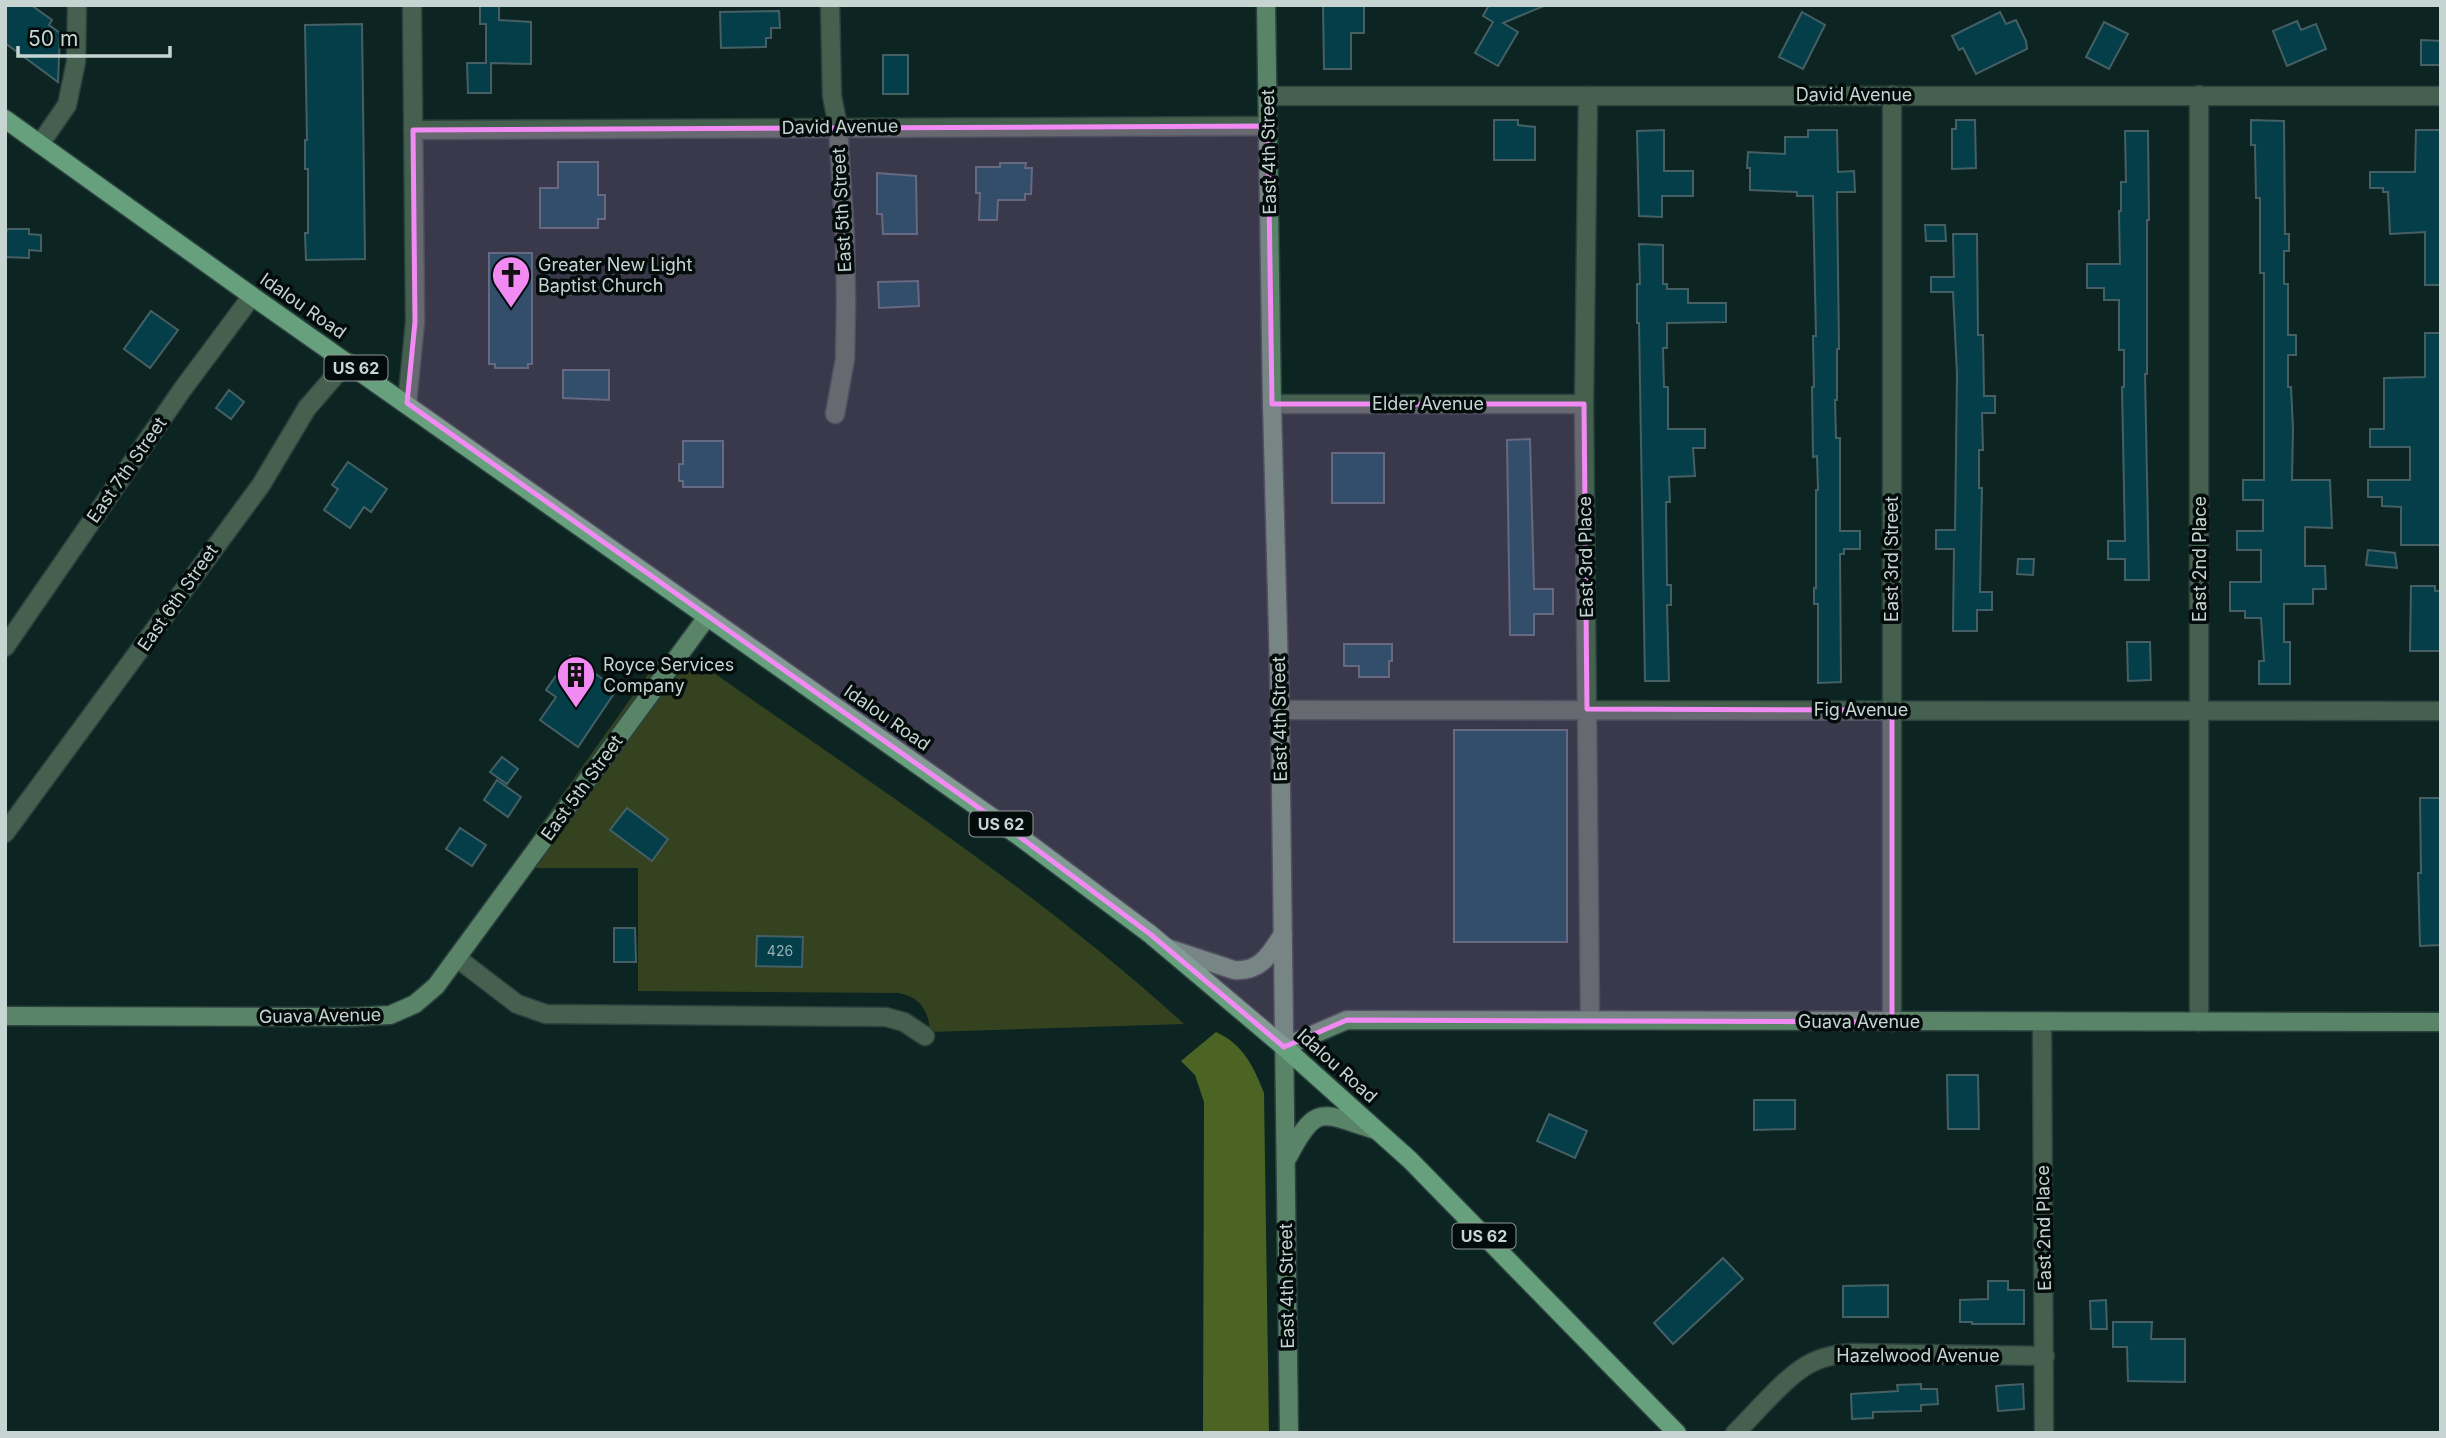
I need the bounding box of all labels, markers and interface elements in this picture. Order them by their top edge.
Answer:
scale bar [18,14,170,58]
text: 50 m [28,26,78,51]
street label: David Avenue [1796,84,1912,105]
street label: East 4th Street [1257,89,1280,215]
street label: David Avenue [782,115,898,138]
street label: East 5th Street [828,147,855,273]
church icon: Greater New Light Baptist Church [490,254,532,309]
place label: Greater New Light Baptist Church [538,254,692,296]
street label: Idalou Road [256,268,350,343]
road number: US 62 [324,356,388,380]
street label: Elder Avenue [1372,393,1484,414]
street label: East 7th Street [82,413,171,527]
street label: East 3rd Place [1574,496,1597,618]
street label: East 3rd Street [1881,496,1902,622]
street label: East 2nd Place [2189,496,2210,622]
street label: East 6th Street [133,540,222,655]
building icon: Royce Services Company [555,654,597,709]
place label: Royce Services Company [603,654,734,696]
street label: East 4th Street [1268,656,1291,782]
street label: Idalou Road [840,680,934,755]
street label: Fig Avenue [1814,699,1908,720]
street label: East 5th Street [536,731,627,844]
road number: US 62 [970,811,1032,836]
house number: 426 [767,942,793,959]
street label: Guava Avenue [259,1004,381,1027]
street label: Guava Avenue [1798,1011,1920,1032]
street label: Idalou Road [1293,1024,1382,1107]
street label: East 2nd Place [2032,1165,2055,1291]
street label: East 4th Street [1275,1223,1298,1349]
road number: US 62 [1452,1224,1516,1248]
street label: Hazelwood Avenue [1836,1345,2000,1366]

